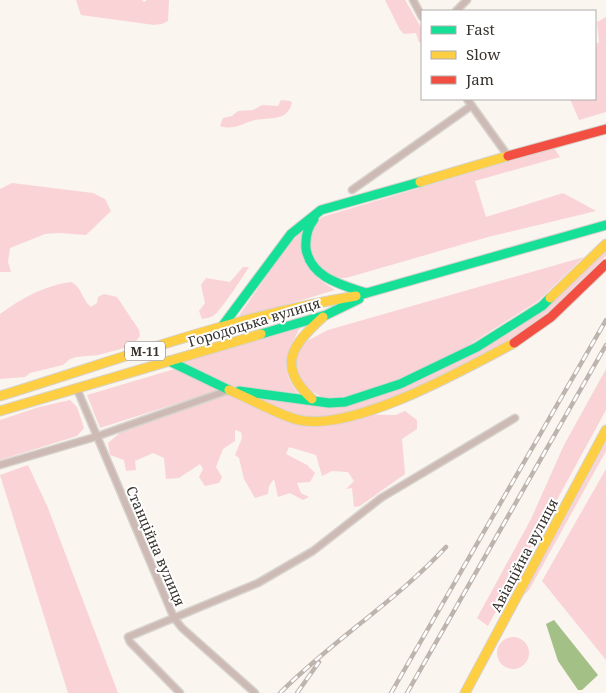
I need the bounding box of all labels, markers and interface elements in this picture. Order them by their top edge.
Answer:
legend [421,10,596,100]
text: Fast [466,19,495,39]
text: Slow [466,44,500,64]
text: Jam [465,69,494,89]
street label: Городоцька вулиця [186,293,322,351]
road number: М-11 [125,342,165,361]
street label: Станційна вулиця [122,483,190,609]
street label: Авіаційна вулиця [486,495,562,615]

